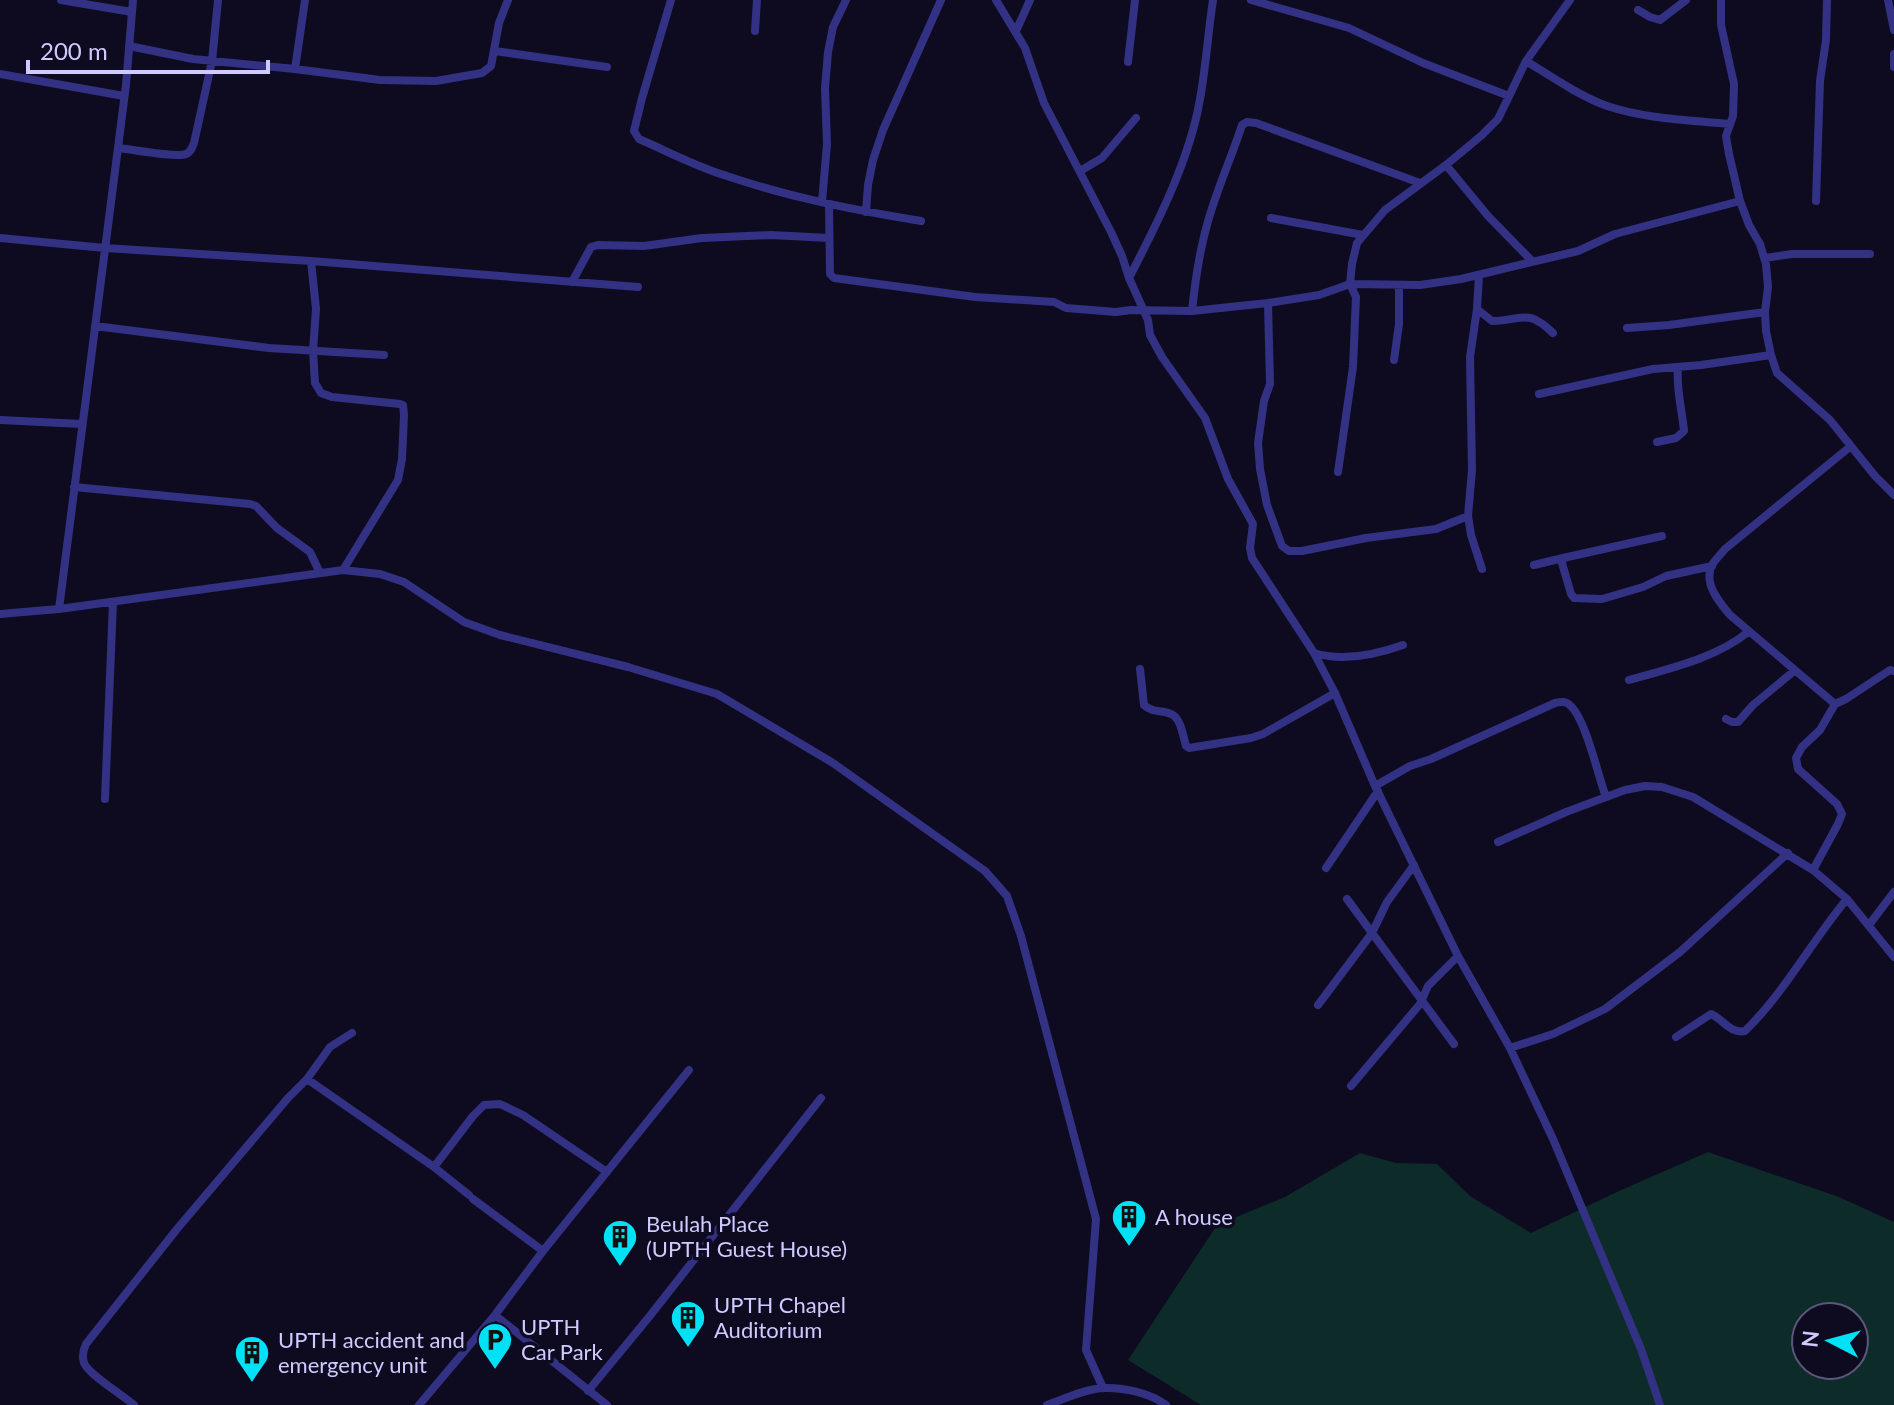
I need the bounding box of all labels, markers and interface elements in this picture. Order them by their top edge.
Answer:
scale bar [28,24,268,74]
text: 200 m [40,36,108,65]
building icon: A house [1110,1198,1148,1248]
place label: A house [1155,1203,1233,1230]
place label: Beulah Place (UPTH Guest House) [646,1210,847,1262]
building icon: Beulah Place (UPTH Guest House) [601,1218,639,1268]
place label: UPTH Chapel Auditorium [714,1291,846,1343]
building icon: UPTH Chapel Auditorium [669,1299,707,1349]
north arrow [1790,1301,1870,1381]
place label: UPTH Car Park [521,1313,604,1365]
parking icon: UPTH Car Park [476,1321,514,1371]
place label: UPTH accident and emergency unit [278,1326,465,1378]
text: N [1795,1329,1824,1349]
building icon: UPTH accident and emergency unit [233,1334,271,1384]

